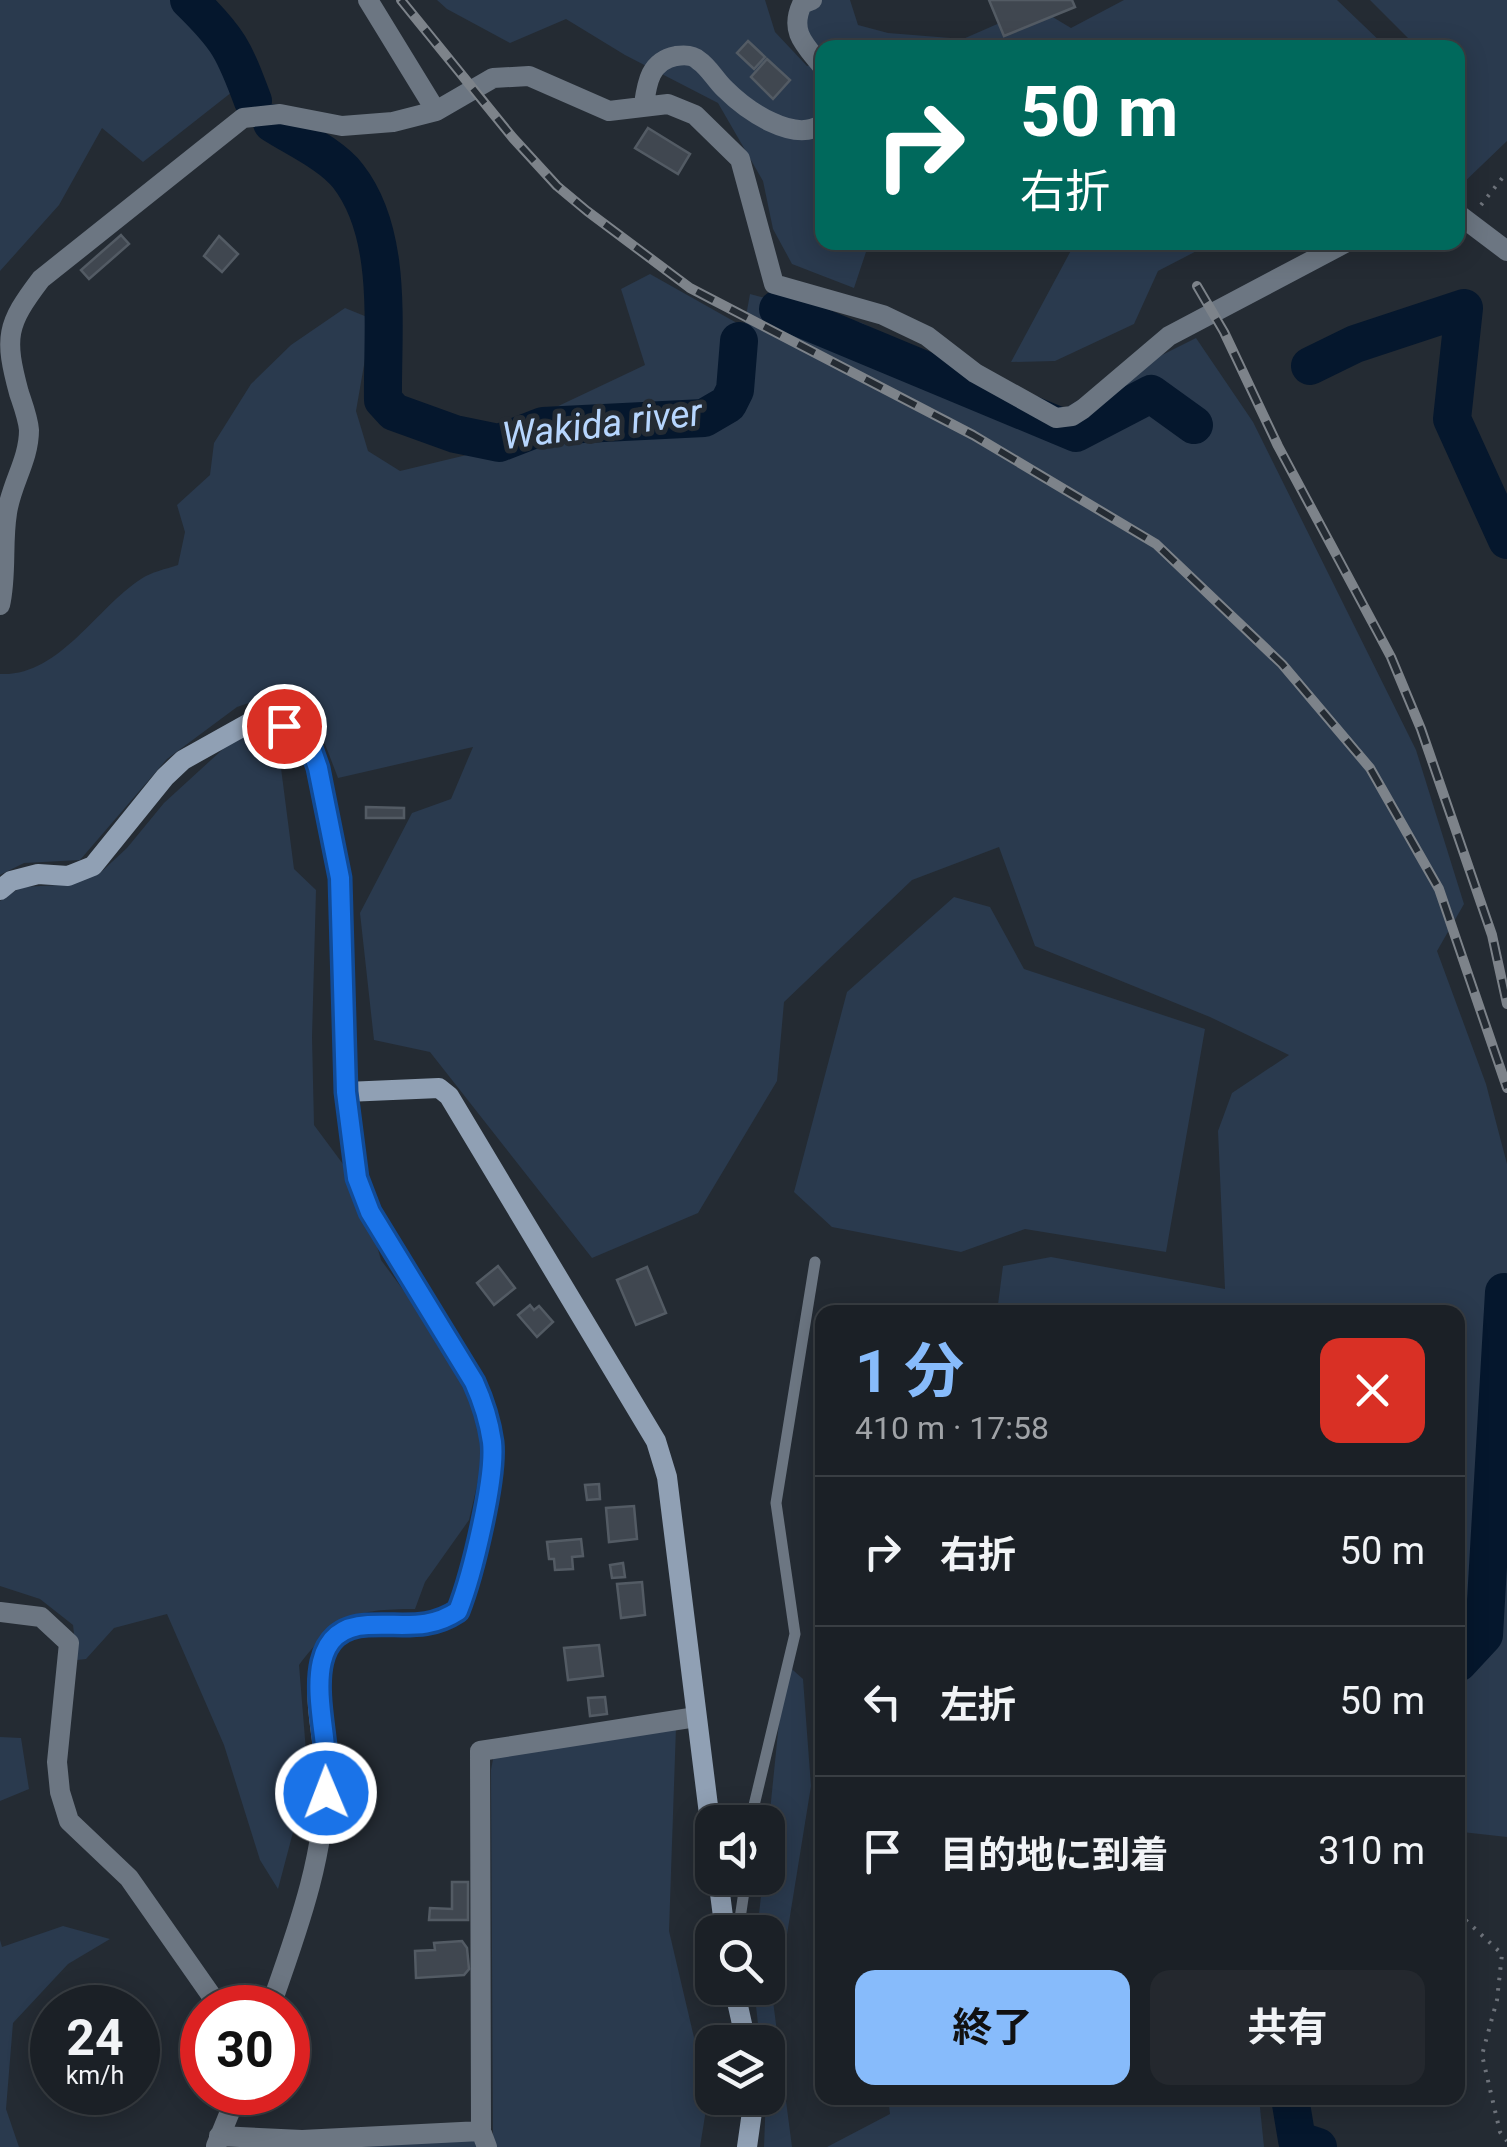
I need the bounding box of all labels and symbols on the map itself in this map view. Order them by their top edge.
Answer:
water label: Wakida river [500,390,706,458]
pin [242,684,327,769]
position arrow [274,1741,378,1845]
speed limit sign: 30 [180,1985,310,2115]

